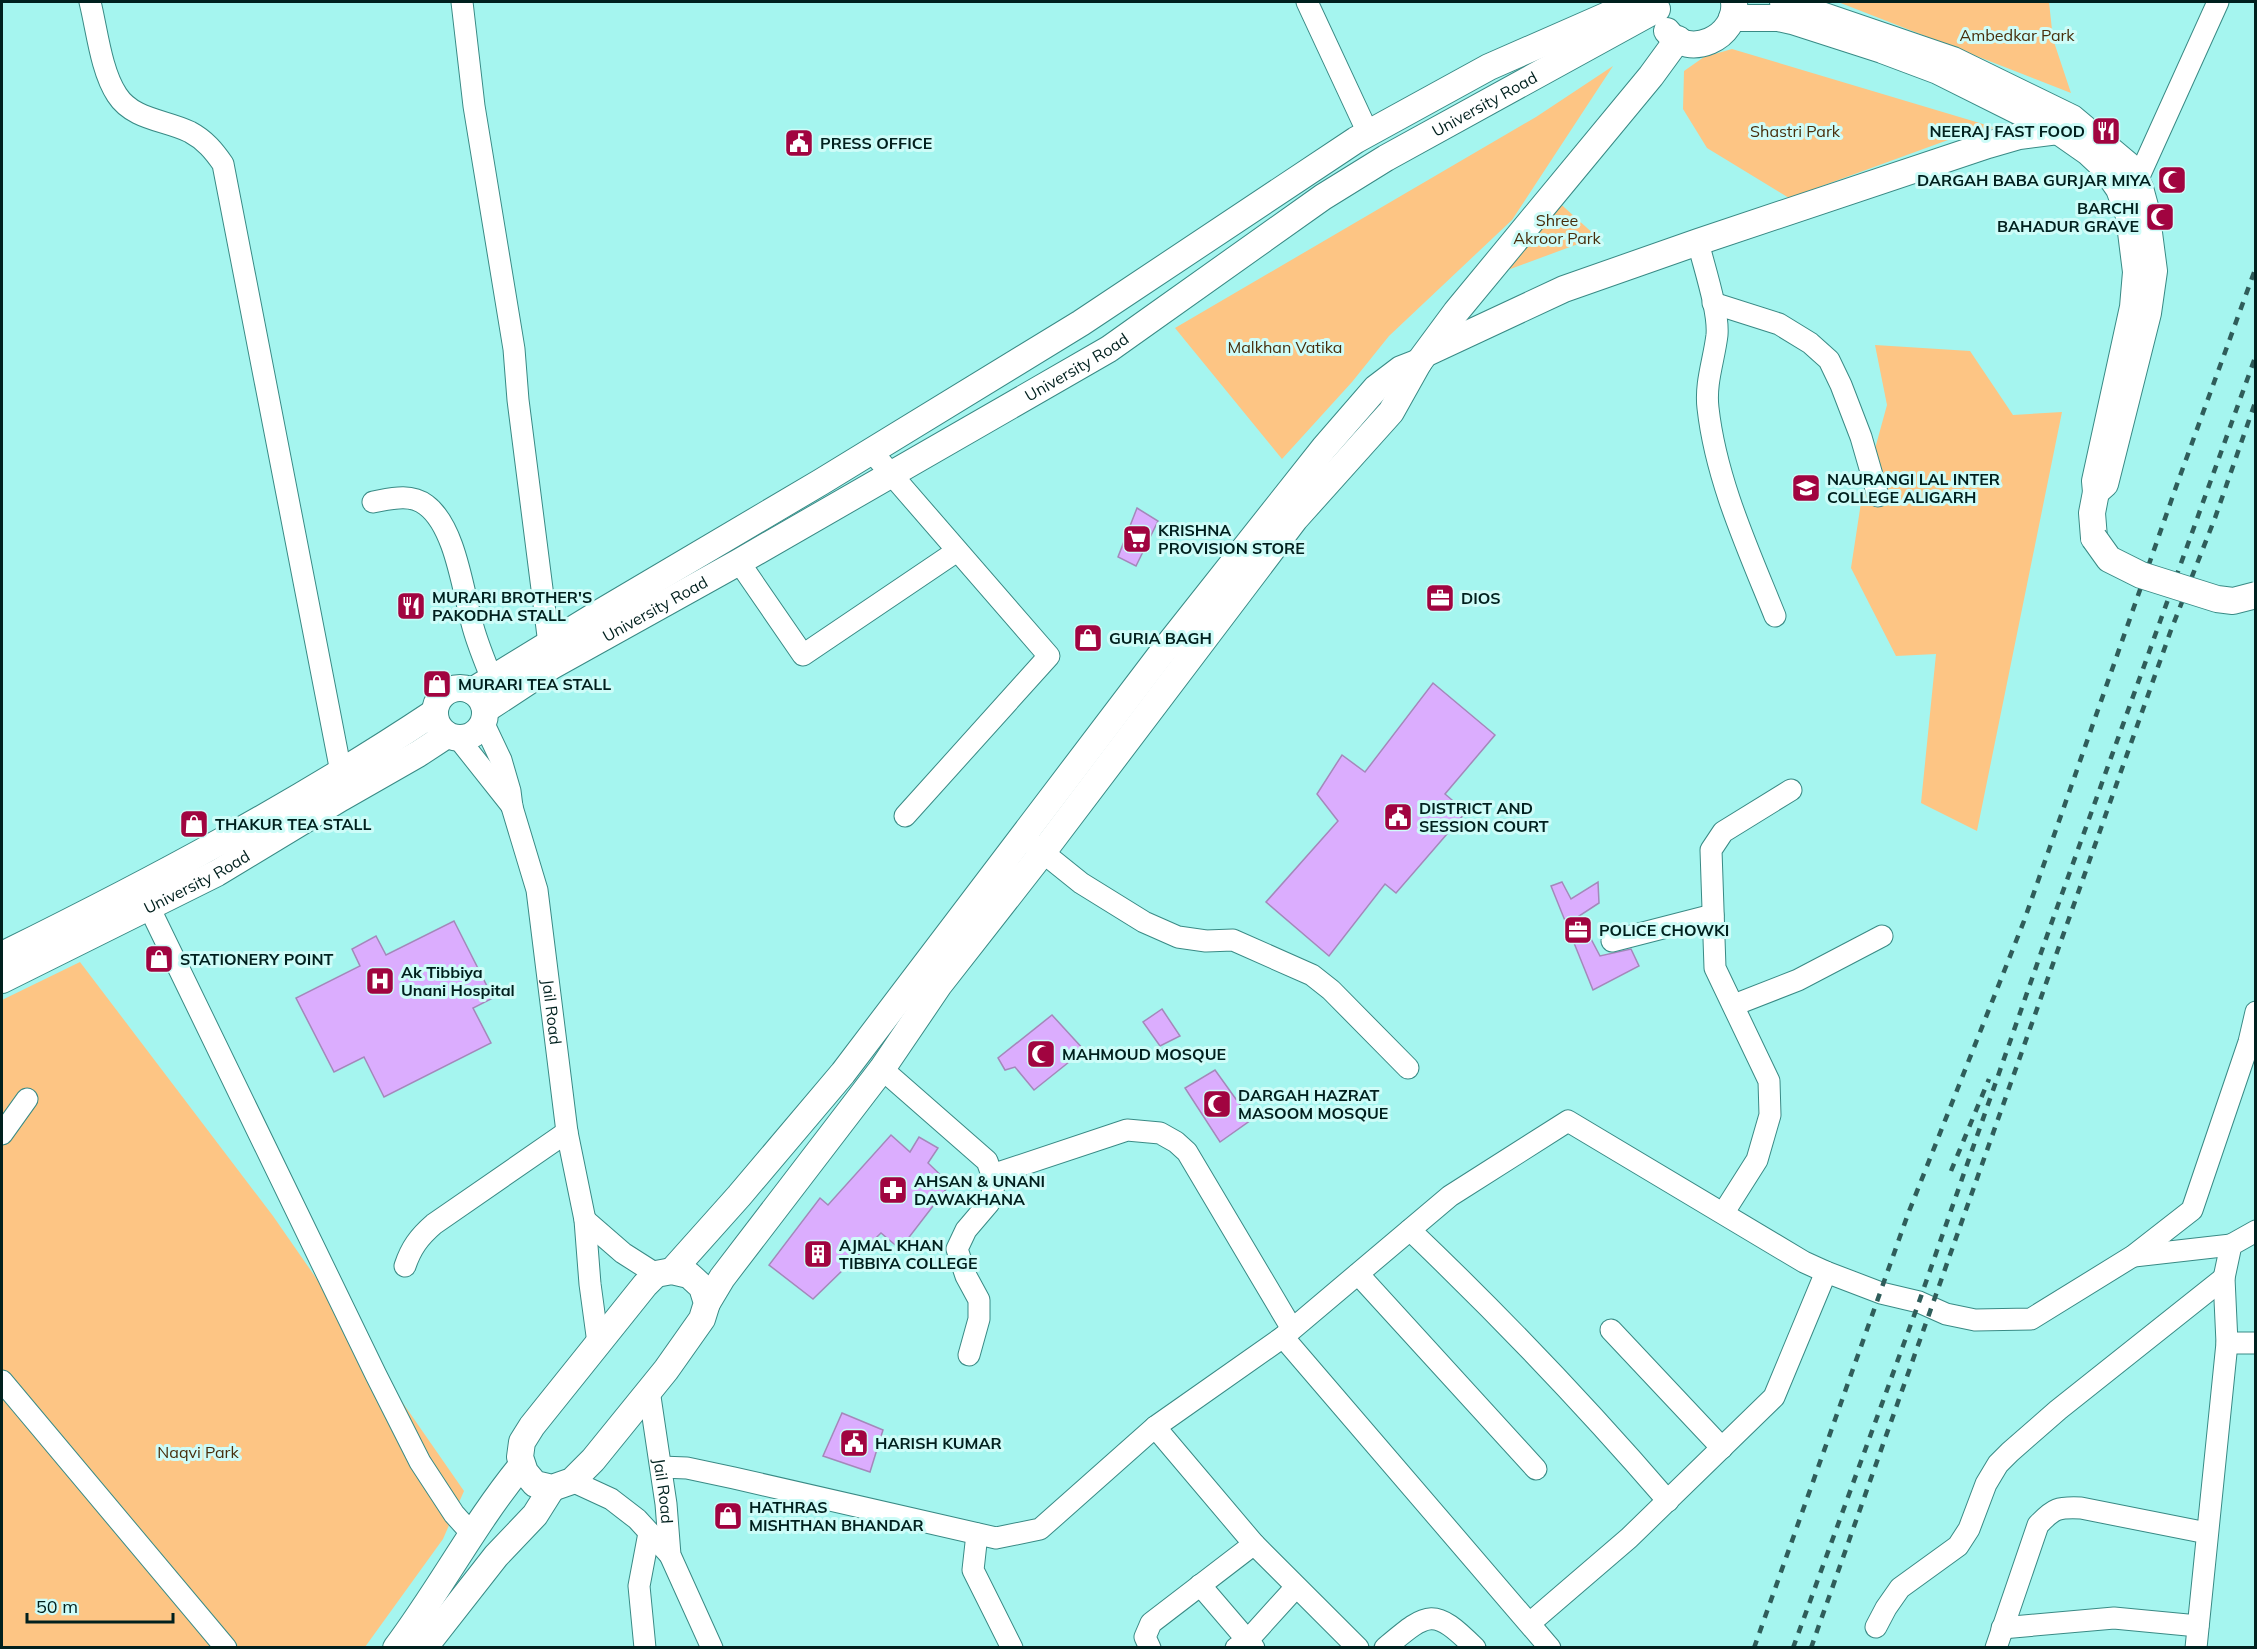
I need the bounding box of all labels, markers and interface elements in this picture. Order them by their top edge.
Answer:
park label: Ambedkar Park [1959,25,2075,45]
street label: University Road [1428,67,1541,141]
restaurant icon: NEERAJ FAST FOOD [2090,115,2122,147]
park label: Shastri Park [1750,121,1841,141]
place label: NEERAJ FAST FOOD [1930,121,2085,141]
public building icon: PRESS OFFICE [783,127,815,159]
place label: PRESS OFFICE [820,133,932,153]
mosque icon: DARGAH BABA GURJAR MIYA [2156,164,2188,196]
place label: DARGAH BABA GURJAR MIYA [1917,170,2151,190]
place label: BARCHI BAHADUR GRAVE [1997,198,2139,236]
mosque icon: BARCHI BAHADUR GRAVE [2144,201,2176,233]
park label: Shree Akroor Park [1513,210,1602,248]
street label: University Road [1021,328,1132,405]
park label: Malkhan Vatika [1228,337,1342,357]
place label: NAURANGI LAL INTER COLLEGE ALIGARH [1827,469,2000,507]
school or university icon: NAURANGI LAL INTER COLLEGE ALIGARH [1790,472,1822,504]
place label: KRISHNA PROVISION STORE [1158,520,1305,558]
supermarket icon: KRISHNA PROVISION STORE [1121,523,1153,555]
street label: University Road [599,572,711,646]
office icon: DIOS [1424,582,1456,614]
place label: MURARI BROTHER'S PAKODHA STALL [432,587,592,625]
place label: DIOS [1461,588,1501,608]
restaurant icon: MURARI BROTHER'S PAKODHA STALL [395,590,427,622]
shop icon: GURIA BAGH [1072,622,1104,654]
place label: GURIA BAGH [1109,628,1212,648]
shop icon: MURARI TEA STALL [421,668,453,700]
place label: MURARI TEA STALL [458,674,611,694]
place label: DISTRICT AND SESSION COURT [1419,798,1549,836]
public building icon: DISTRICT AND SESSION COURT [1382,801,1414,833]
shop icon: THAKUR TEA STALL [178,808,210,840]
place label: THAKUR TEA STALL [215,814,372,834]
street label: University Road [140,846,253,918]
office icon: POLICE CHOWKI [1562,914,1594,946]
place label: POLICE CHOWKI [1599,920,1729,940]
shop icon: STATIONERY POINT [143,943,175,975]
place label: STATIONERY POINT [180,949,333,969]
place label: Ak Tibbiya Unani Hospital [401,962,515,1000]
hospital icon: Ak Tibbiya Unani Hospital [364,965,396,997]
street label: Jail Road [538,978,566,1046]
mosque icon: MAHMOUD MOSQUE [1025,1038,1057,1070]
place label: MAHMOUD MOSQUE [1062,1044,1226,1064]
place label: DARGAH HAZRAT MASOOM MOSQUE [1238,1085,1388,1123]
mosque icon: DARGAH HAZRAT MASOOM MOSQUE [1201,1088,1233,1120]
place label: AHSAN & UNANI DAWAKHANA [914,1171,1045,1209]
pharmacy icon: AHSAN & UNANI DAWAKHANA [877,1174,909,1206]
place label: AJMAL KHAN TIBBIYA COLLEGE [839,1235,977,1273]
building icon: AJMAL KHAN TIBBIYA COLLEGE [802,1238,834,1270]
public building icon: HARISH KUMAR [838,1427,870,1459]
place label: HARISH KUMAR [875,1433,1002,1453]
park label: Naqvi Park [157,1442,239,1462]
street label: Jail Road [649,1457,678,1524]
place label: HATHRAS MISHTHAN BHANDAR [749,1497,924,1535]
shop icon: HATHRAS MISHTHAN BHANDAR [712,1500,744,1532]
scale bar [27,1586,172,1624]
text: 50 m [36,1595,78,1618]

